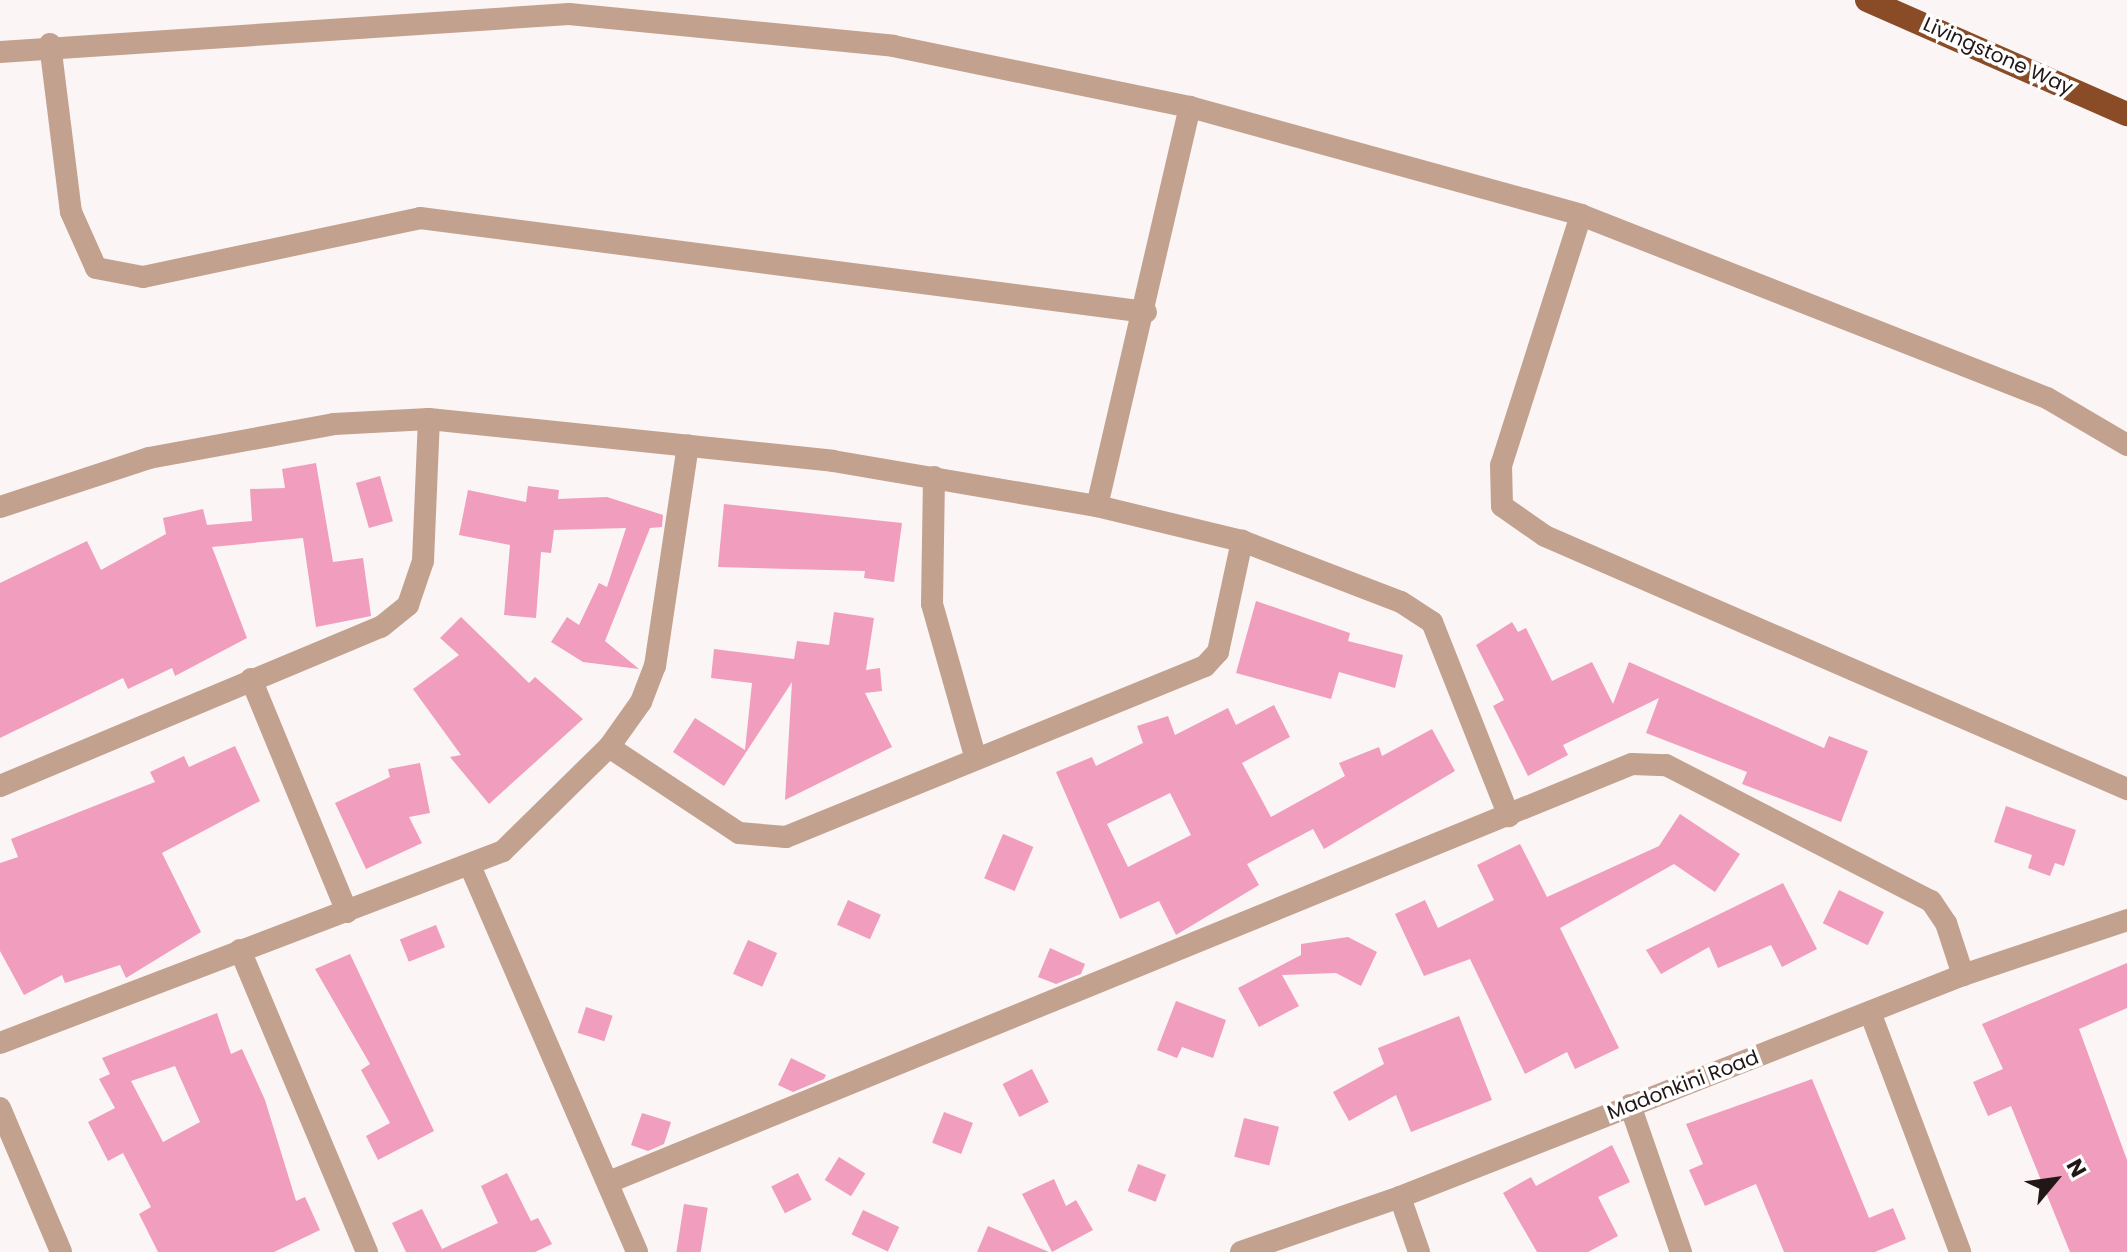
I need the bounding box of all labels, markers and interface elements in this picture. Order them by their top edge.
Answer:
street label: Livingstone Way [1919,12,2077,100]
street label: Madonkini Road [1604,1045,1762,1125]
north arrow [2015,1140,2095,1220]
text: N [2059,1153,2094,1183]

